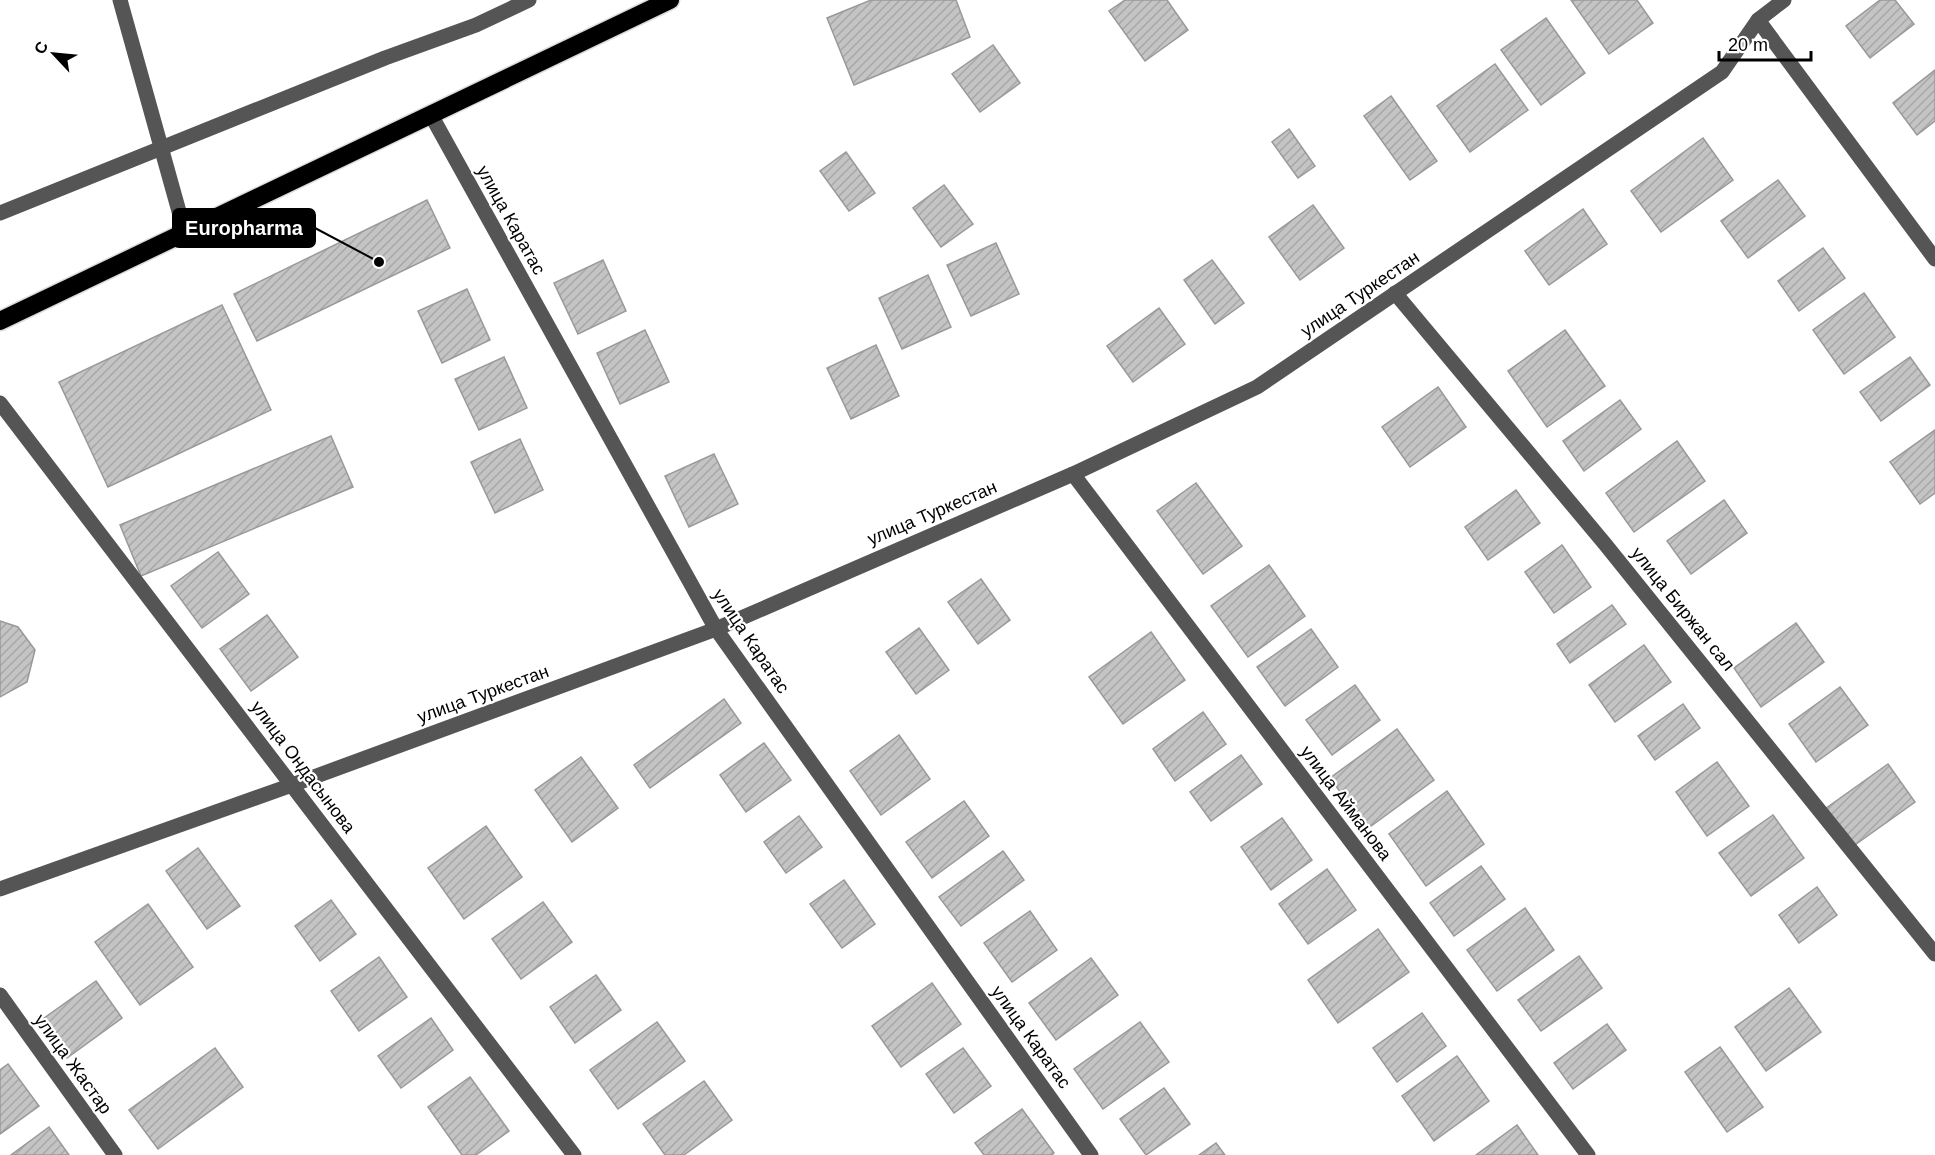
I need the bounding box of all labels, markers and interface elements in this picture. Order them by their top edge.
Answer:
north arrow [24,24,84,84]
scale bar [1719,24,1810,62]
text: 20 m [1728,35,1768,55]
text: С [31,38,51,57]
street label: улица Каратас [473,162,549,278]
callout: Europharma [173,209,315,247]
text: Europharma [185,217,304,239]
street label: улица Туркестан [1297,247,1423,341]
street label: улица Туркестан [864,477,1000,549]
street label: улица Биржан сал [1627,543,1739,675]
street label: улица Каратас [709,585,793,697]
street label: улица Туркестан [415,661,551,727]
street label: улица Ондасынова [247,697,360,838]
street label: улица Айманова [1296,742,1396,865]
street label: улица Каратас [987,982,1075,1092]
street label: улица Жастар [30,1010,116,1118]

